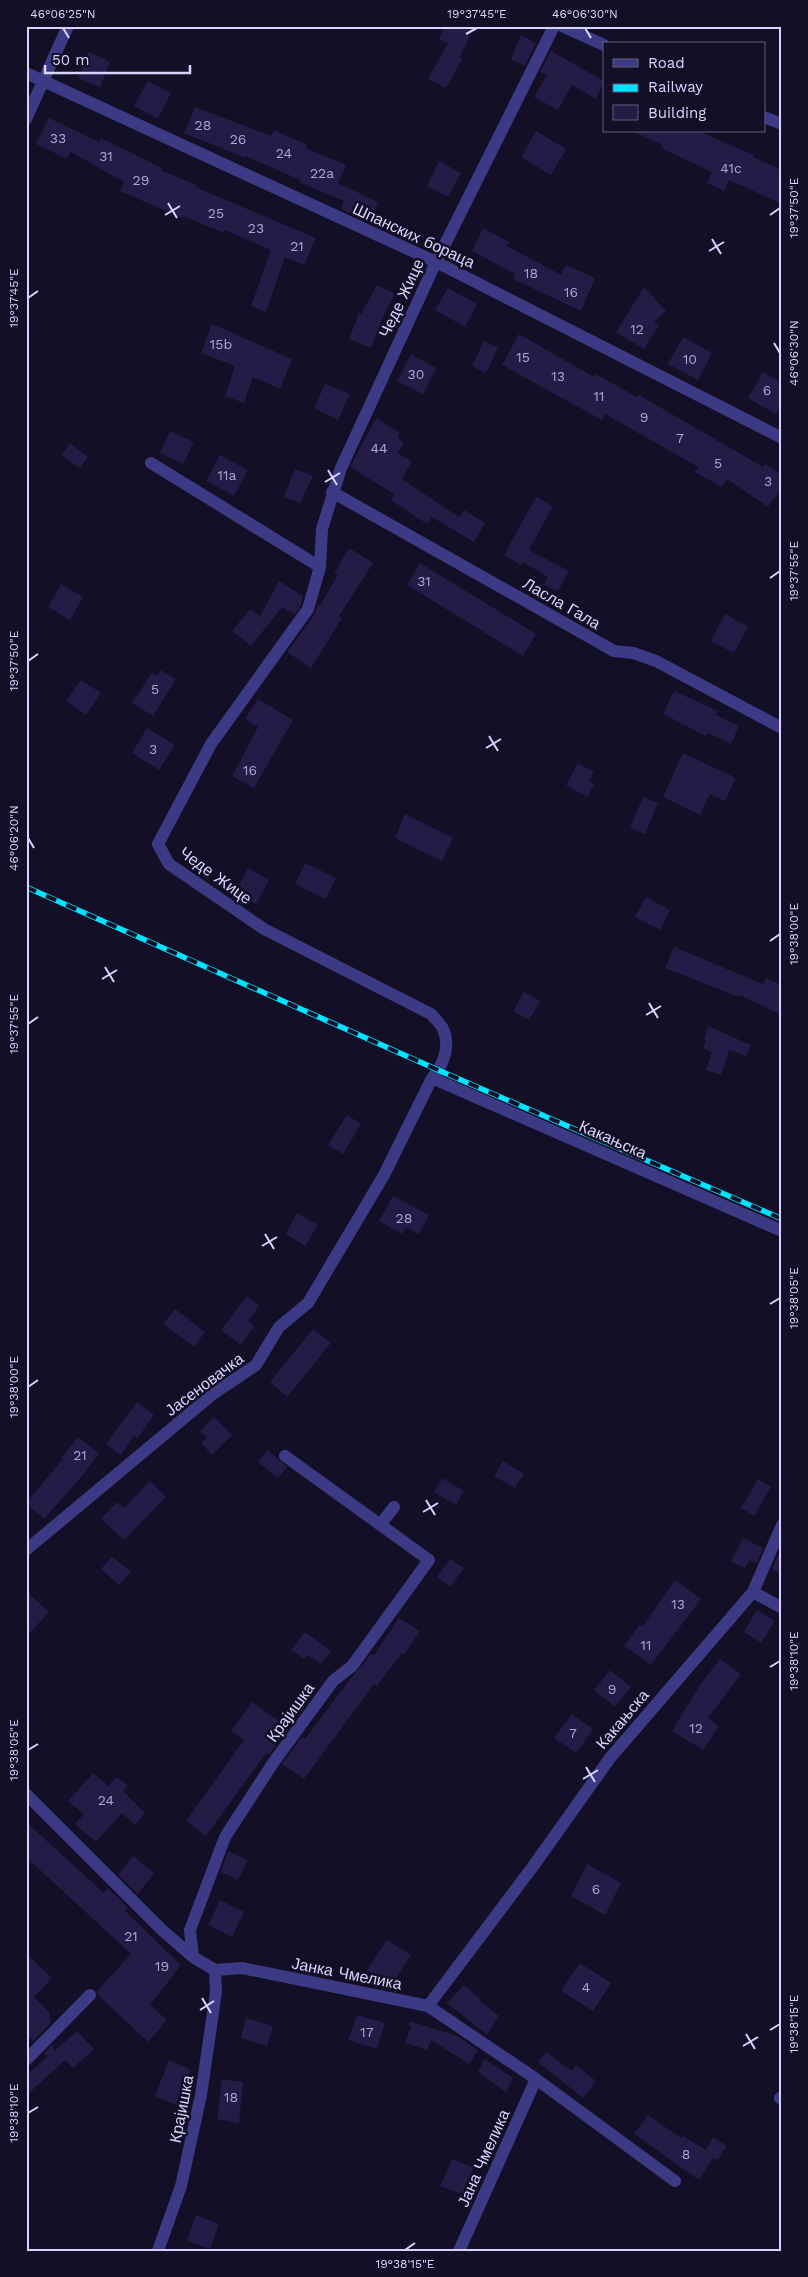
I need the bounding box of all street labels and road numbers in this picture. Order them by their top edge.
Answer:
street label: Шпанских бораца [350,199,478,272]
street label: Чеде Жице [375,256,428,341]
street label: Ласла Гала [520,574,604,633]
street label: Чеде Жице [176,843,256,908]
street label: Какањска [576,1116,650,1163]
street label: Јасеновачка [161,1349,247,1420]
street label: Крајишка [263,1679,318,1746]
street label: Какањска [592,1686,653,1753]
street label: Јанка Чмелика [290,1953,404,1994]
street label: Крајишка [166,2073,197,2145]
street label: Јана Чмелика [453,2106,513,2210]

